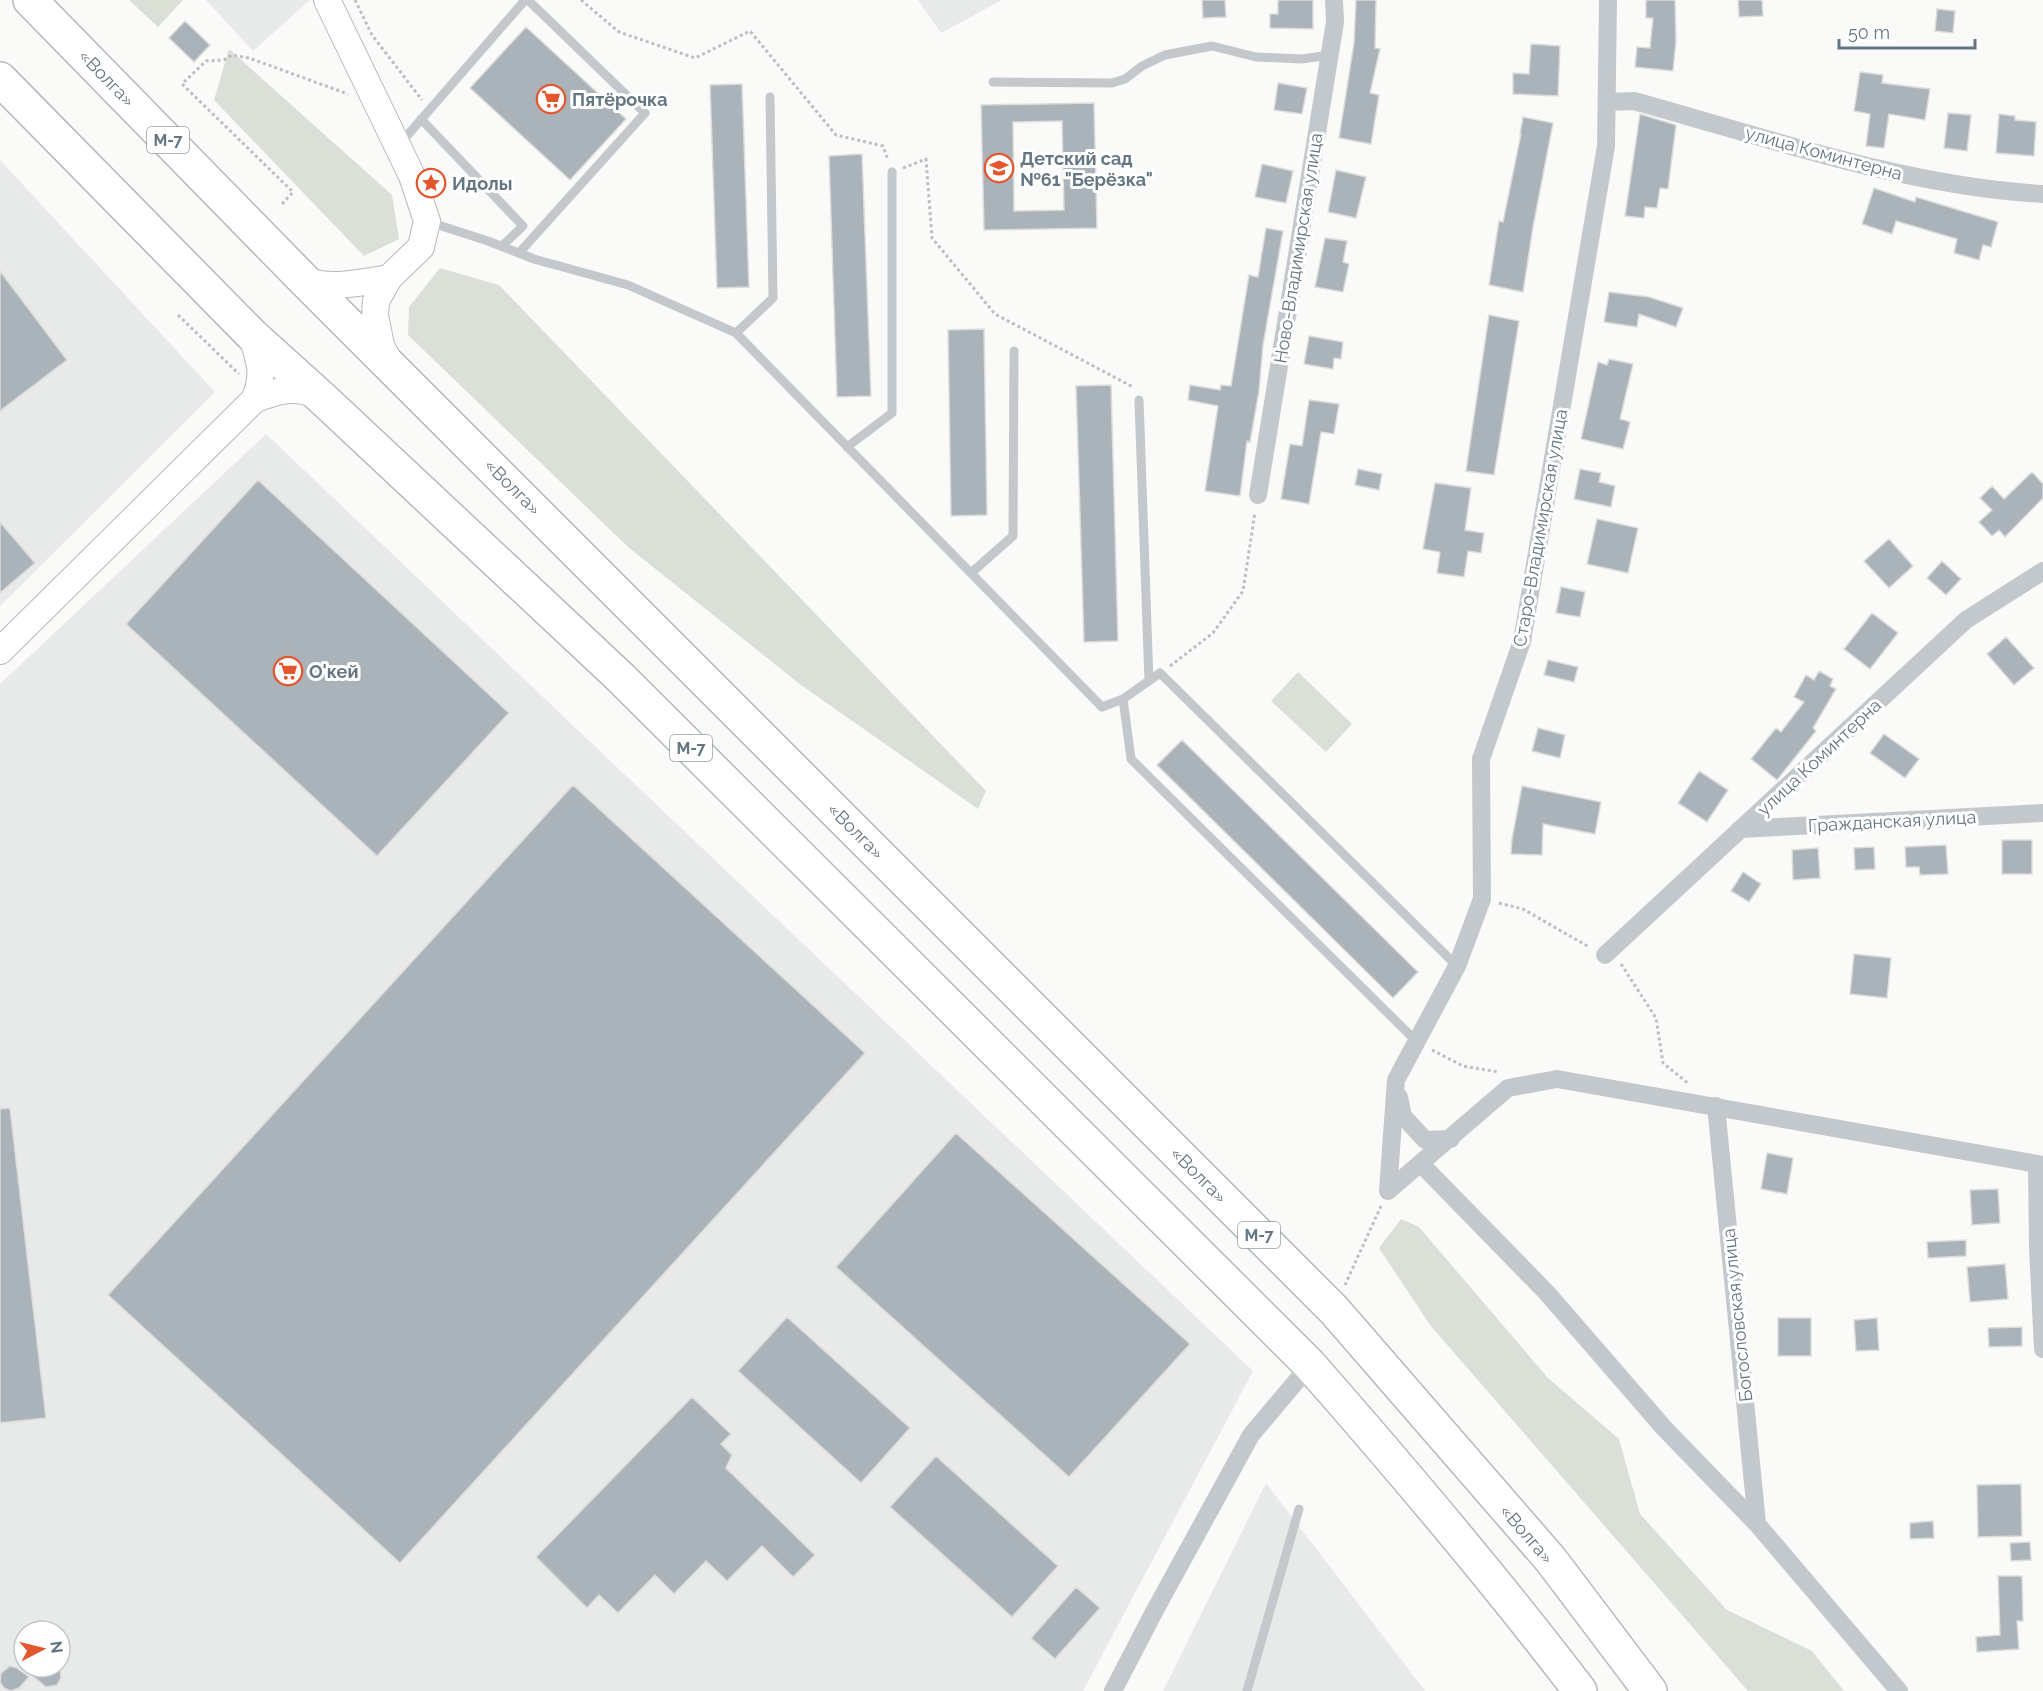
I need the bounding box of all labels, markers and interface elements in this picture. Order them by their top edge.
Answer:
scale bar [1839,12,1976,50]
text: 50 m [1848,22,1890,43]
street label: «Волга» [75,45,139,111]
supermarket icon: Пятёрочка [535,83,567,115]
place label: Пятёрочка [572,89,668,110]
street label: улица Коминтерна [1743,122,1905,184]
road number: М-7 [147,127,189,153]
street label: Ново-Владимирская улица [1269,131,1327,365]
place label: Детский сад №61 "Берёзка" [1020,148,1153,190]
school or university icon: Детский сад №61 "Берёзка" [983,152,1015,184]
place icon: Идолы [415,167,447,199]
place label: Идолы [452,173,512,194]
street label: Старо-Владимирская улица [1509,407,1571,649]
street label: «Волга» [481,455,545,519]
supermarket icon: О'кей [272,655,304,687]
place label: О'кей [309,661,358,682]
street label: улица Коминтерна [1753,694,1885,820]
road number: М-7 [670,735,712,761]
street label: «Волга» [824,799,888,863]
street label: Гражданская улица [1807,806,1977,836]
street label: «Волга» [1167,1143,1231,1207]
road number: М-7 [1238,1222,1280,1248]
street label: Богословская улица [1717,1227,1757,1403]
street label: «Волга» [1496,1500,1558,1568]
north arrow [12,1619,72,1679]
text: N [46,1640,67,1654]

